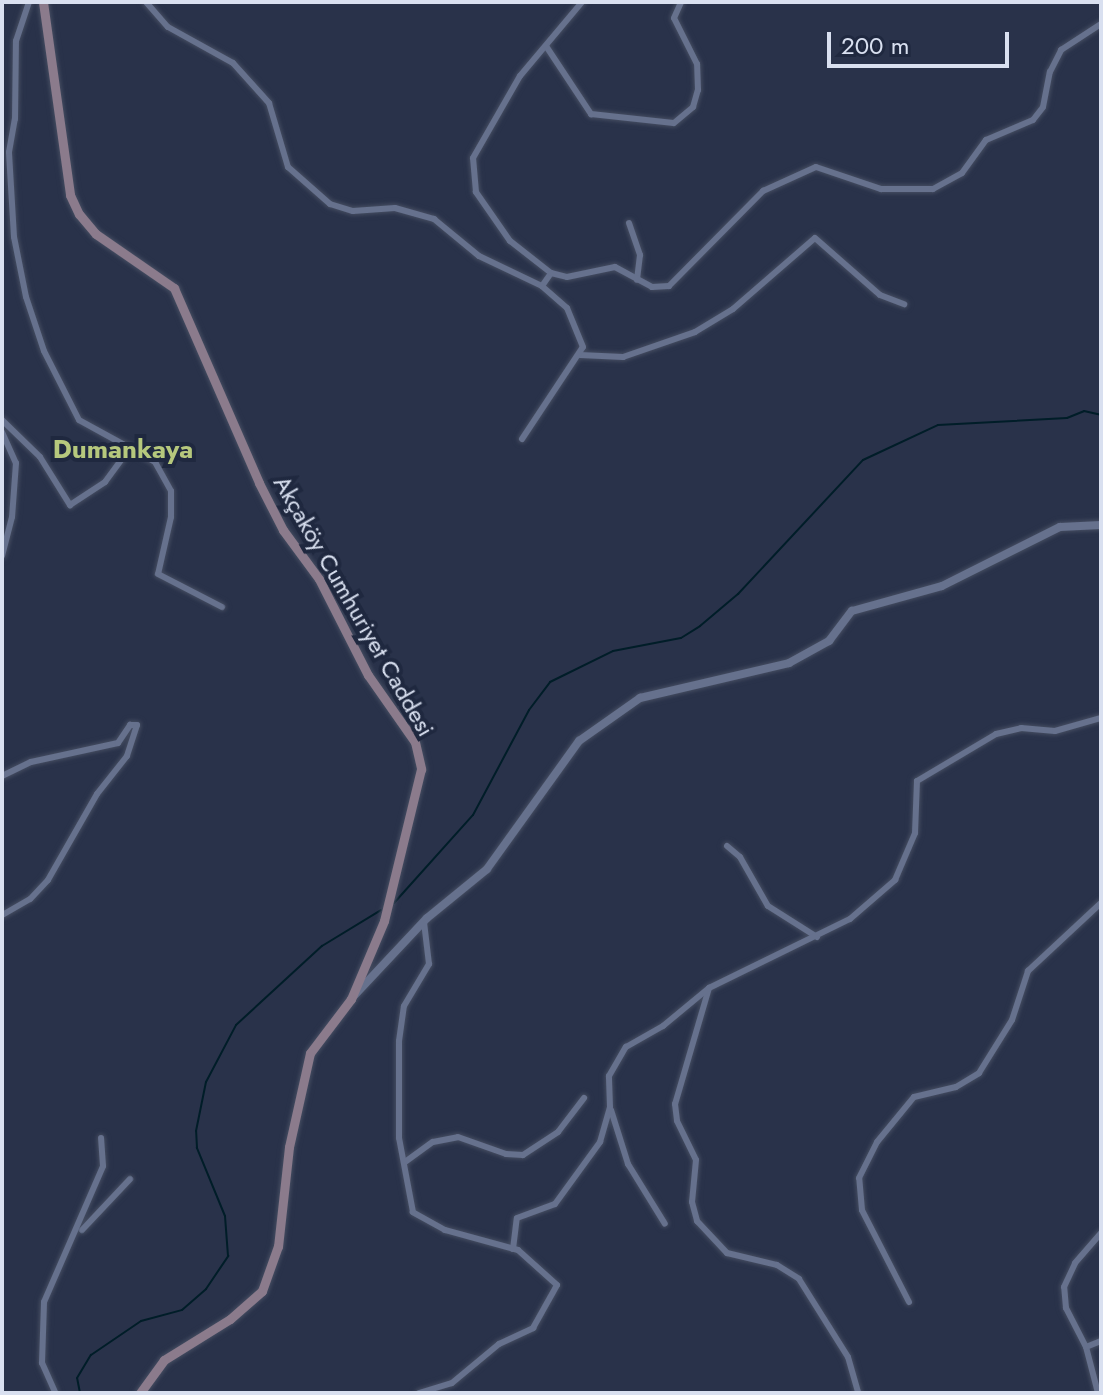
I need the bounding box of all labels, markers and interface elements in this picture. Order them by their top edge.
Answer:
scale bar [831,16,1013,66]
text: 200 m [841,28,909,63]
district label: Dumankaya [53,434,193,466]
street label: Akçaköy Cumhuriyet Caddesi [267,470,441,742]

